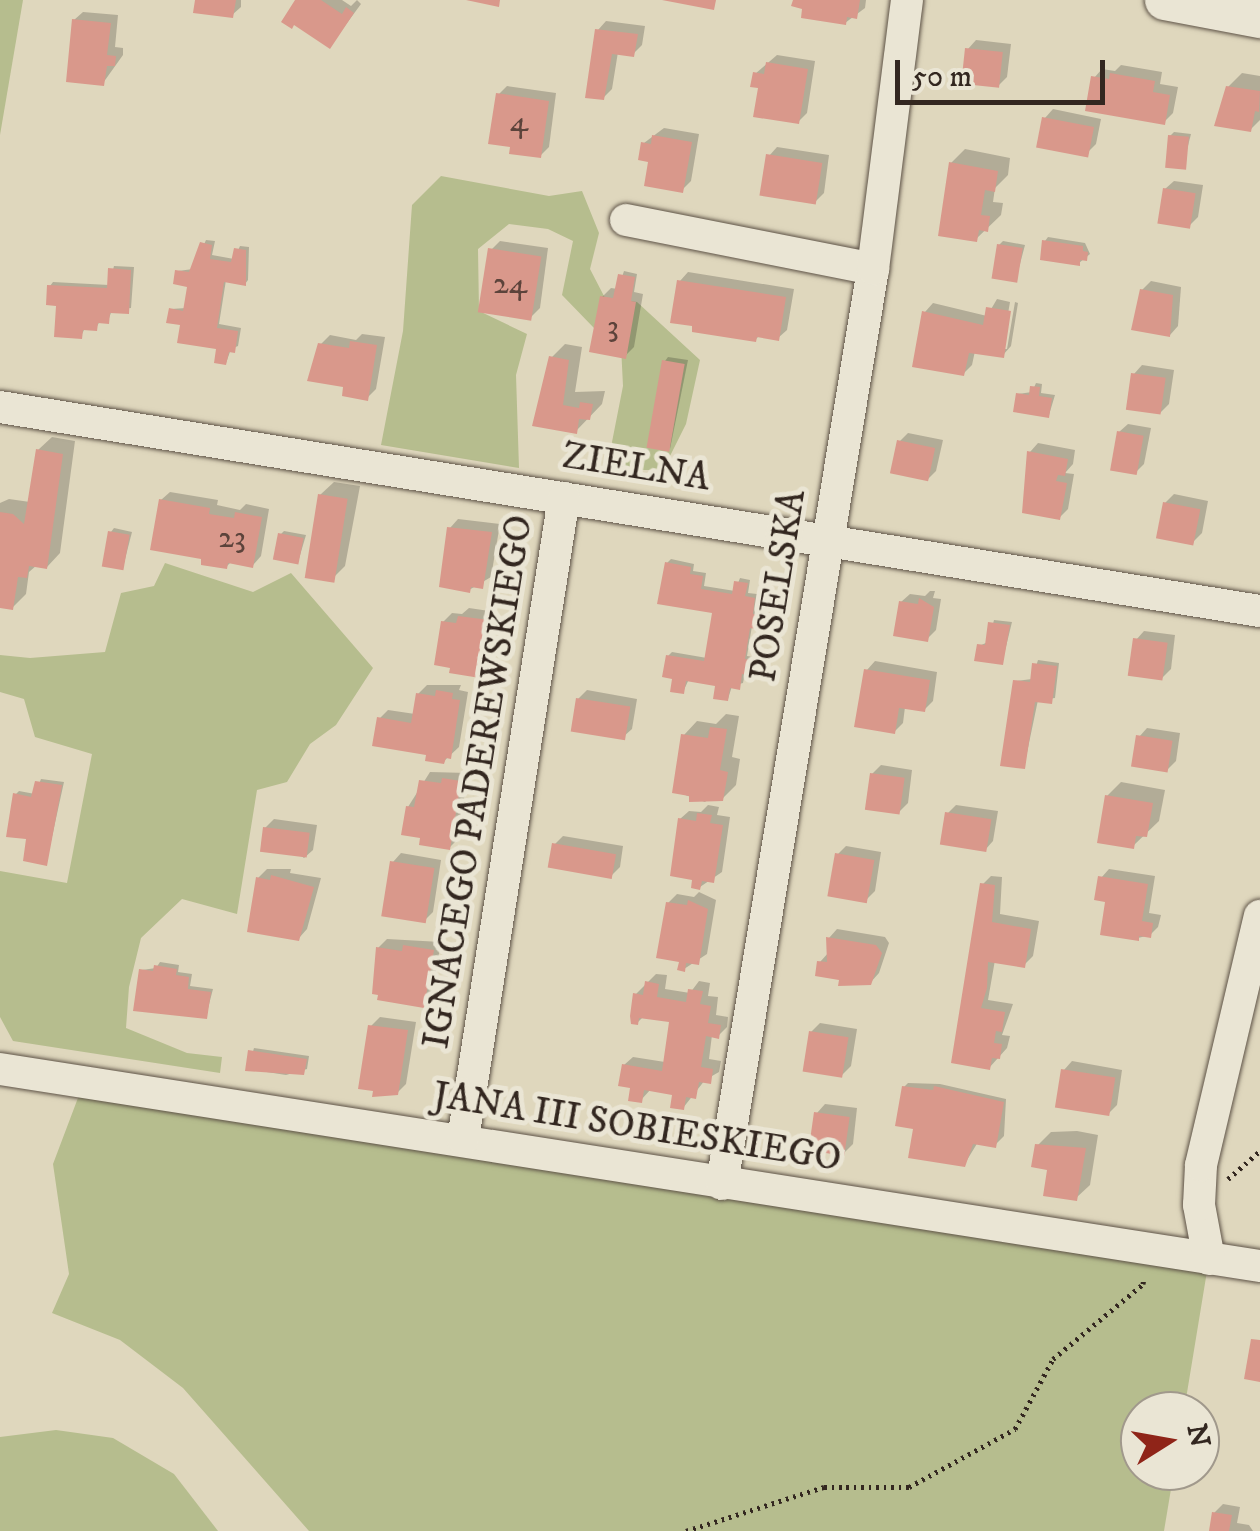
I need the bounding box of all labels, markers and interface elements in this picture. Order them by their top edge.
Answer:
scale bar [900,40,1110,102]
text: 50 m [912,59,972,96]
house number: 4 [510,103,528,141]
house number: 24 [493,265,527,303]
house number: 3 [607,308,619,346]
street label: ZIELNA [559,434,713,502]
street label: POSELSKA [741,487,817,685]
street label: IGNACEGO PADEREWSKIEGO [414,512,544,1052]
house number: 23 [218,519,246,557]
street label: JANA III SOBIESKIEGO [430,1073,844,1183]
north arrow [1120,1391,1220,1491]
text: N [1179,1421,1217,1450]

